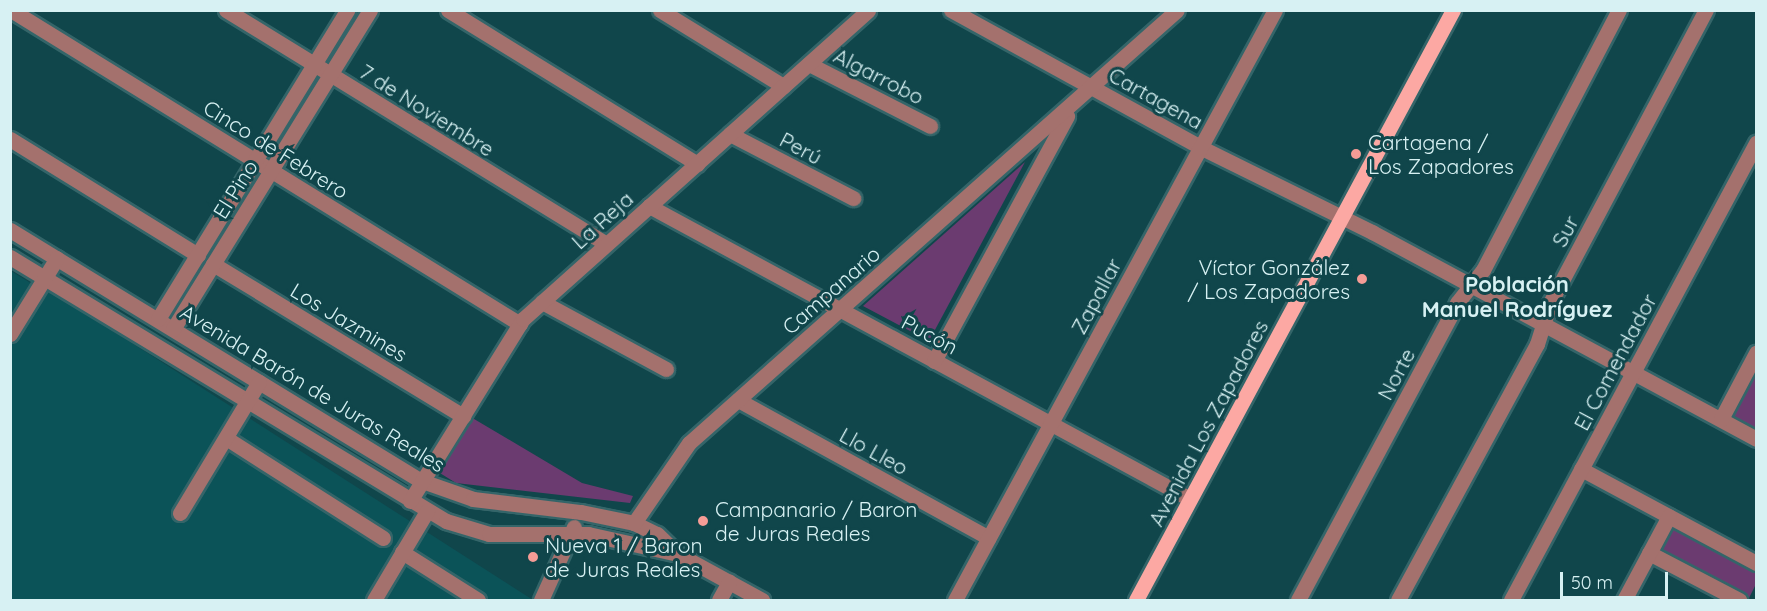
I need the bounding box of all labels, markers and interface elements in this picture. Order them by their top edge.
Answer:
street label: Algarrobo [830,43,928,109]
street label: 7 de Noviembre [355,59,499,161]
street label: Cartagena [1105,62,1207,134]
street label: Cinco de Febrero [199,94,353,204]
street label: Perú [776,126,826,170]
place label: Cartagena / Los Zapadores [1368,129,1514,179]
marker: Cartagena / Los Zapadores [1349,147,1363,161]
street label: El Pino [207,155,263,223]
street label: La Reja [566,186,638,254]
street label: Sur [1546,211,1584,251]
street label: Campanario [777,241,885,339]
street label: Zapallar [1066,254,1126,338]
place label: Víctor González / Los Zapadores [1187,254,1350,304]
district label: Población Manuel Rodríguez [1422,271,1612,322]
marker: Víctor González / Los Zapadores [1355,272,1369,286]
street label: Los Jazmines [286,277,412,367]
street label: El Comendador [1568,289,1662,435]
street label: Avenida Barón de Juras Reales [176,299,450,477]
street label: Pucón [898,309,962,359]
street label: Avenida Los Zapadores [1143,316,1273,530]
street label: Norte [1372,344,1420,404]
street label: Llo Lleo [835,422,913,480]
place label: Campanario / Baron de Juras Reales [715,496,917,546]
marker: Campanario / Baron de Juras Reales [696,514,710,528]
place label: Nueva 1 / Baron de Juras Reales [545,532,703,582]
marker: Nueva 1 / Baron de Juras Reales [526,550,540,564]
scale bar [1563,560,1671,598]
text: 50 m [1571,571,1613,594]

